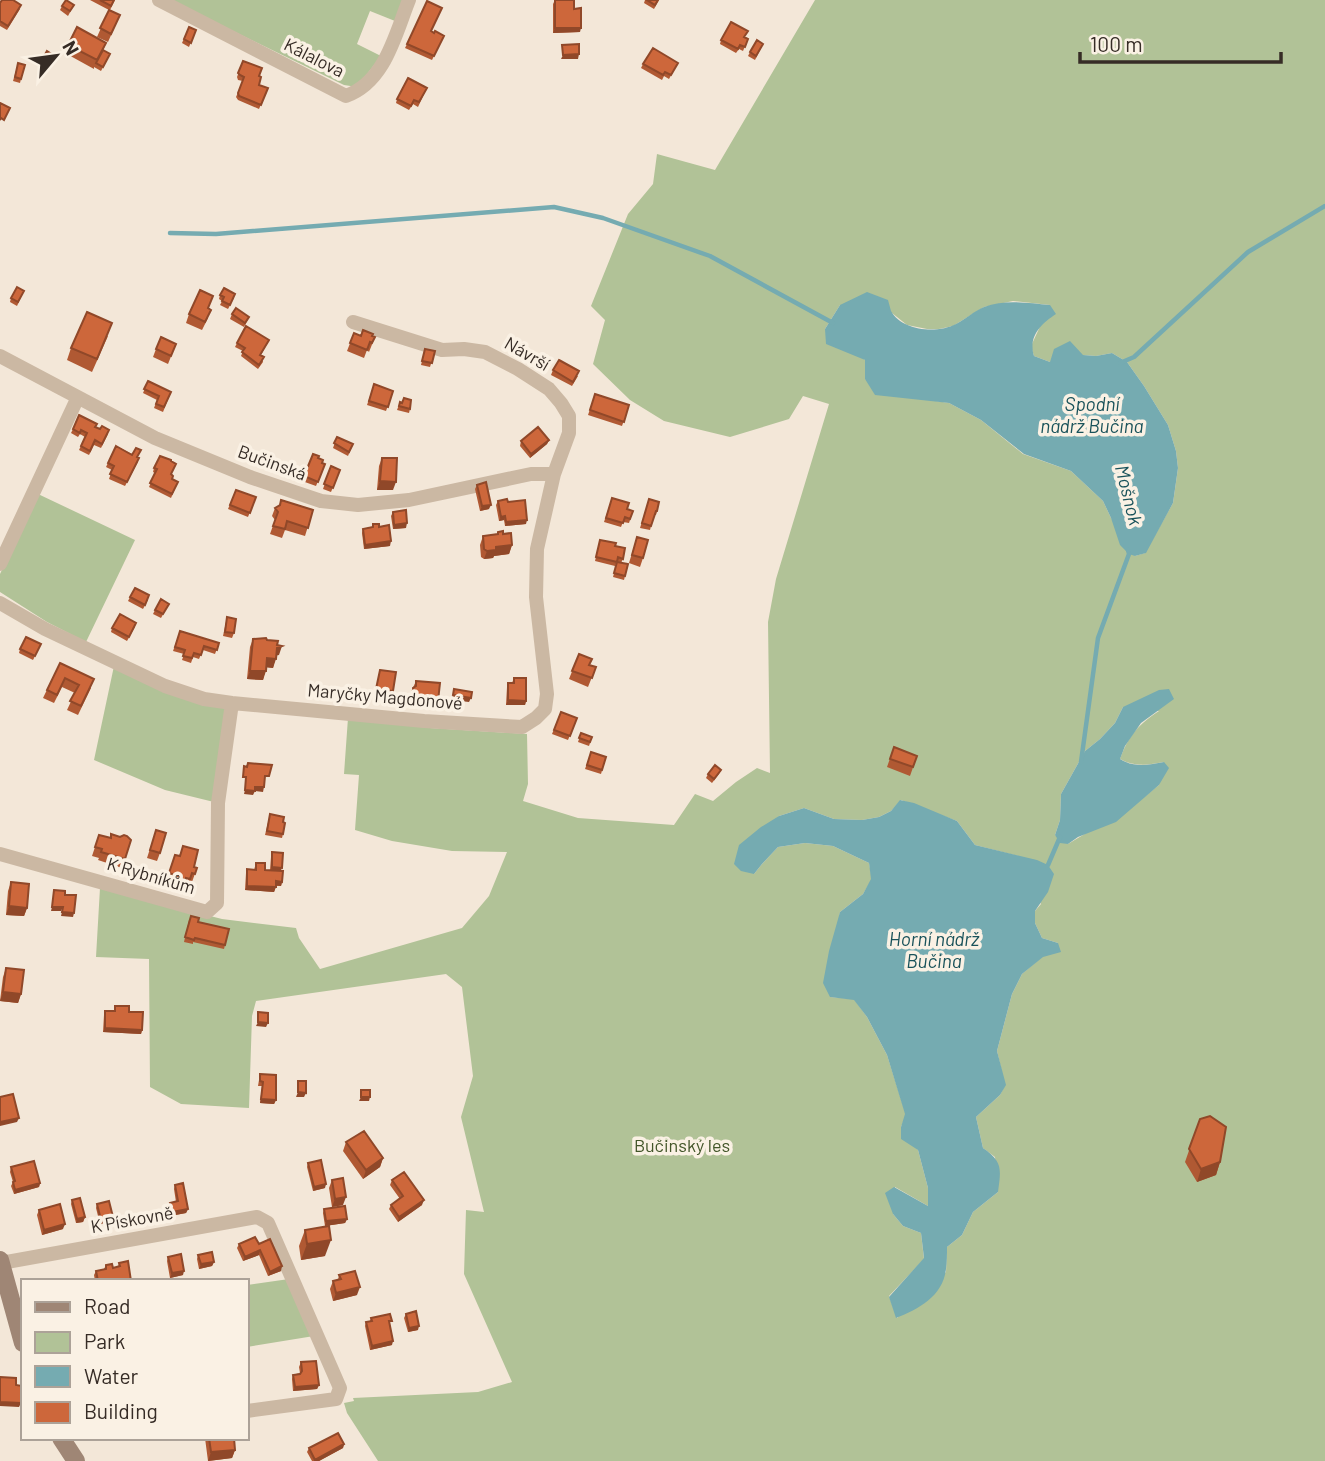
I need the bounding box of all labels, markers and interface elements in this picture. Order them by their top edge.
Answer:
north arrow [21,21,91,91]
scale bar [1080,21,1281,65]
text: 100 m [1090,31,1143,56]
street label: Kálalova [281,33,348,82]
text: N [58,36,84,59]
street label: Návrší [501,331,554,375]
water label: Spodní nádrž Bučina [1040,392,1144,437]
street label: Bučinská [235,440,309,485]
water label: Mošnok [1111,462,1148,528]
street label: Maryčky Magdonové [307,678,464,714]
street label: K Rybníkům [105,852,198,898]
water label: Horní nádrž Bučina [889,927,980,972]
park label: Bučinský les [634,1134,730,1156]
street label: K Pískovně [89,1201,175,1237]
legend [21,1279,248,1440]
text: Road [84,1293,130,1318]
text: Park [84,1328,125,1353]
text: Water [84,1363,139,1388]
text: Building [84,1398,158,1423]

